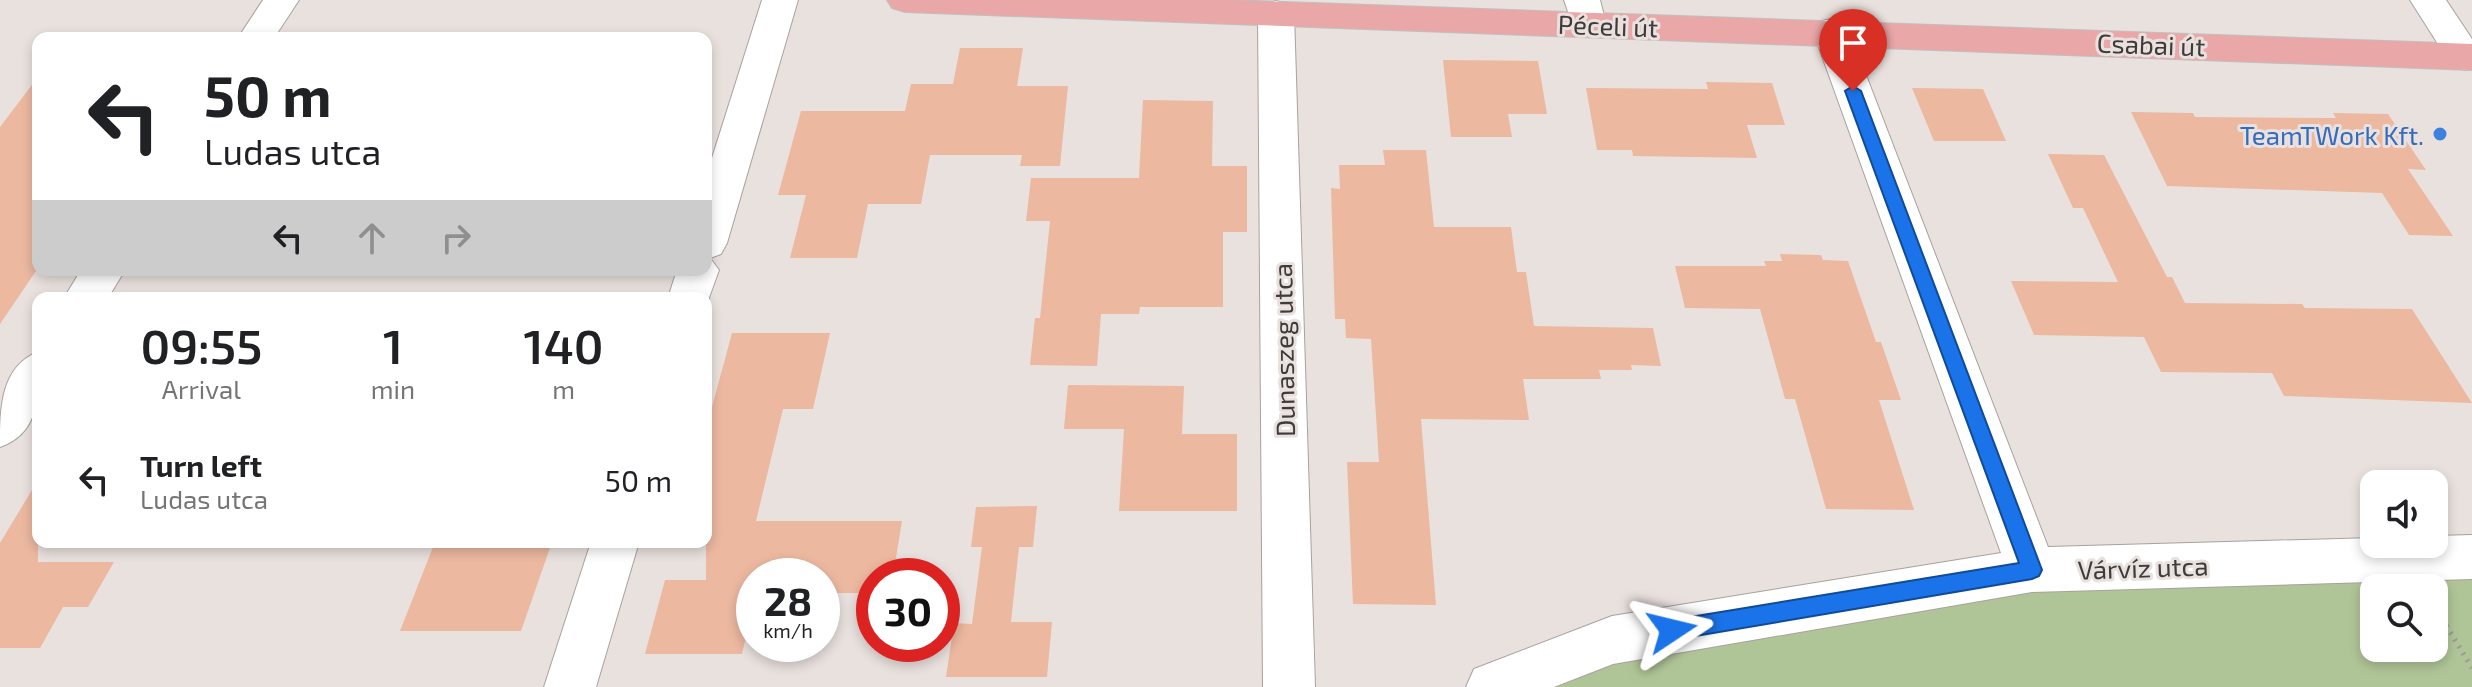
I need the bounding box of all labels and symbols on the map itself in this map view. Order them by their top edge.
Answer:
street label: Péceli út [1557,8,1659,42]
pin [1819,9,1887,91]
street label: Csabai út [2096,27,2206,61]
place label: TeamTWork Kft. [2240,119,2424,150]
marker: TeamTWork Kft. [2431,125,2449,143]
street label: Dunaszeg utca [1266,263,1300,437]
street label: Várvíz utca [2077,549,2209,585]
speed limit sign: 30 [856,558,960,662]
position arrow [1630,588,1714,672]

